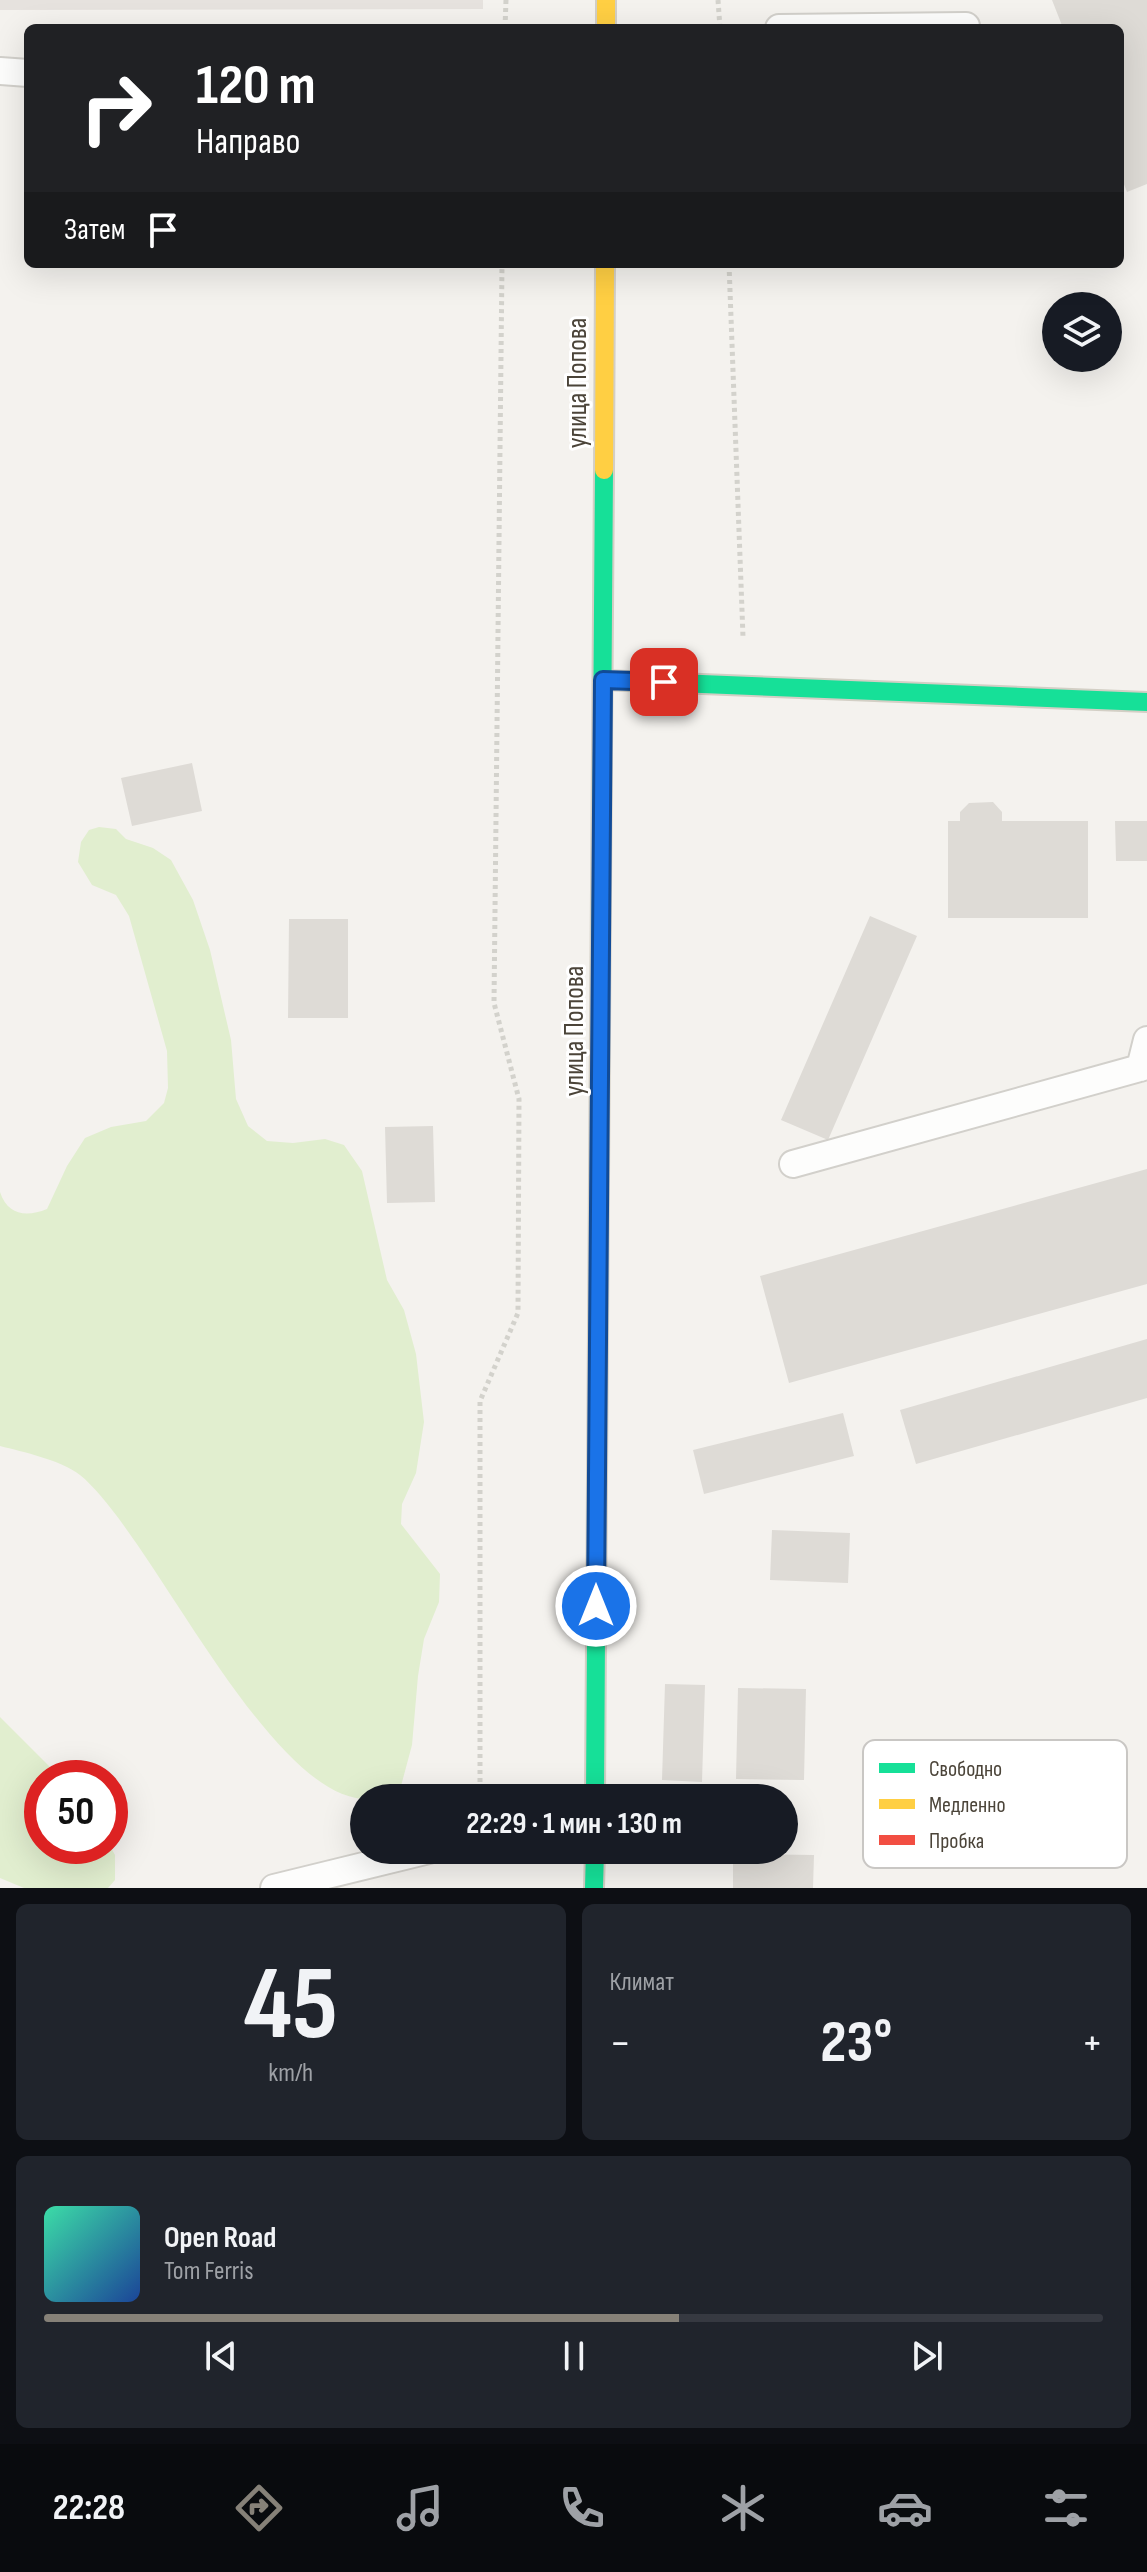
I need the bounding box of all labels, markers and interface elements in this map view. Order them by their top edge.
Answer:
text: 120 m [196,53,316,120]
icon: right [64,56,168,160]
text: Направо [196,121,300,164]
icon: arrive [141,208,185,252]
text: Затем [64,212,125,248]
map controls [1042,292,1122,372]
button: layers [1042,292,1122,372]
street label: улица Попова [561,318,594,448]
pin [630,648,698,716]
icon: arrive [642,660,686,704]
street label: улица Попова [558,966,591,1096]
position arrow [554,1564,638,1648]
legend [863,1740,1127,1868]
text: Свободно [929,1756,1002,1783]
speed limit sign: 50 [24,1760,128,1864]
text: Медленно [929,1792,1006,1819]
text: 22:29 · 1 мин · 130 m [466,1806,682,1842]
text: Пробка [929,1828,984,1855]
text: 45 [244,1943,338,2068]
text: Климат [610,1967,674,1998]
text: 23° [820,2007,892,2079]
text: − [610,2017,631,2070]
text: + [1081,2017,1103,2070]
text: km/h [268,2058,313,2089]
text: Open Road [164,2220,276,2256]
text: Tom Ferris [164,2256,254,2287]
icon: previous [199,2334,243,2378]
icon: pause [552,2334,596,2378]
icon: next [905,2334,949,2378]
icon: directions [231,2480,287,2536]
icon: music [392,2480,448,2536]
icon: phone [554,2480,610,2536]
icon: climate [715,2480,771,2536]
icon: car [877,2480,933,2536]
icon: filters [1038,2480,1094,2536]
text: 22:28 [53,2487,125,2530]

